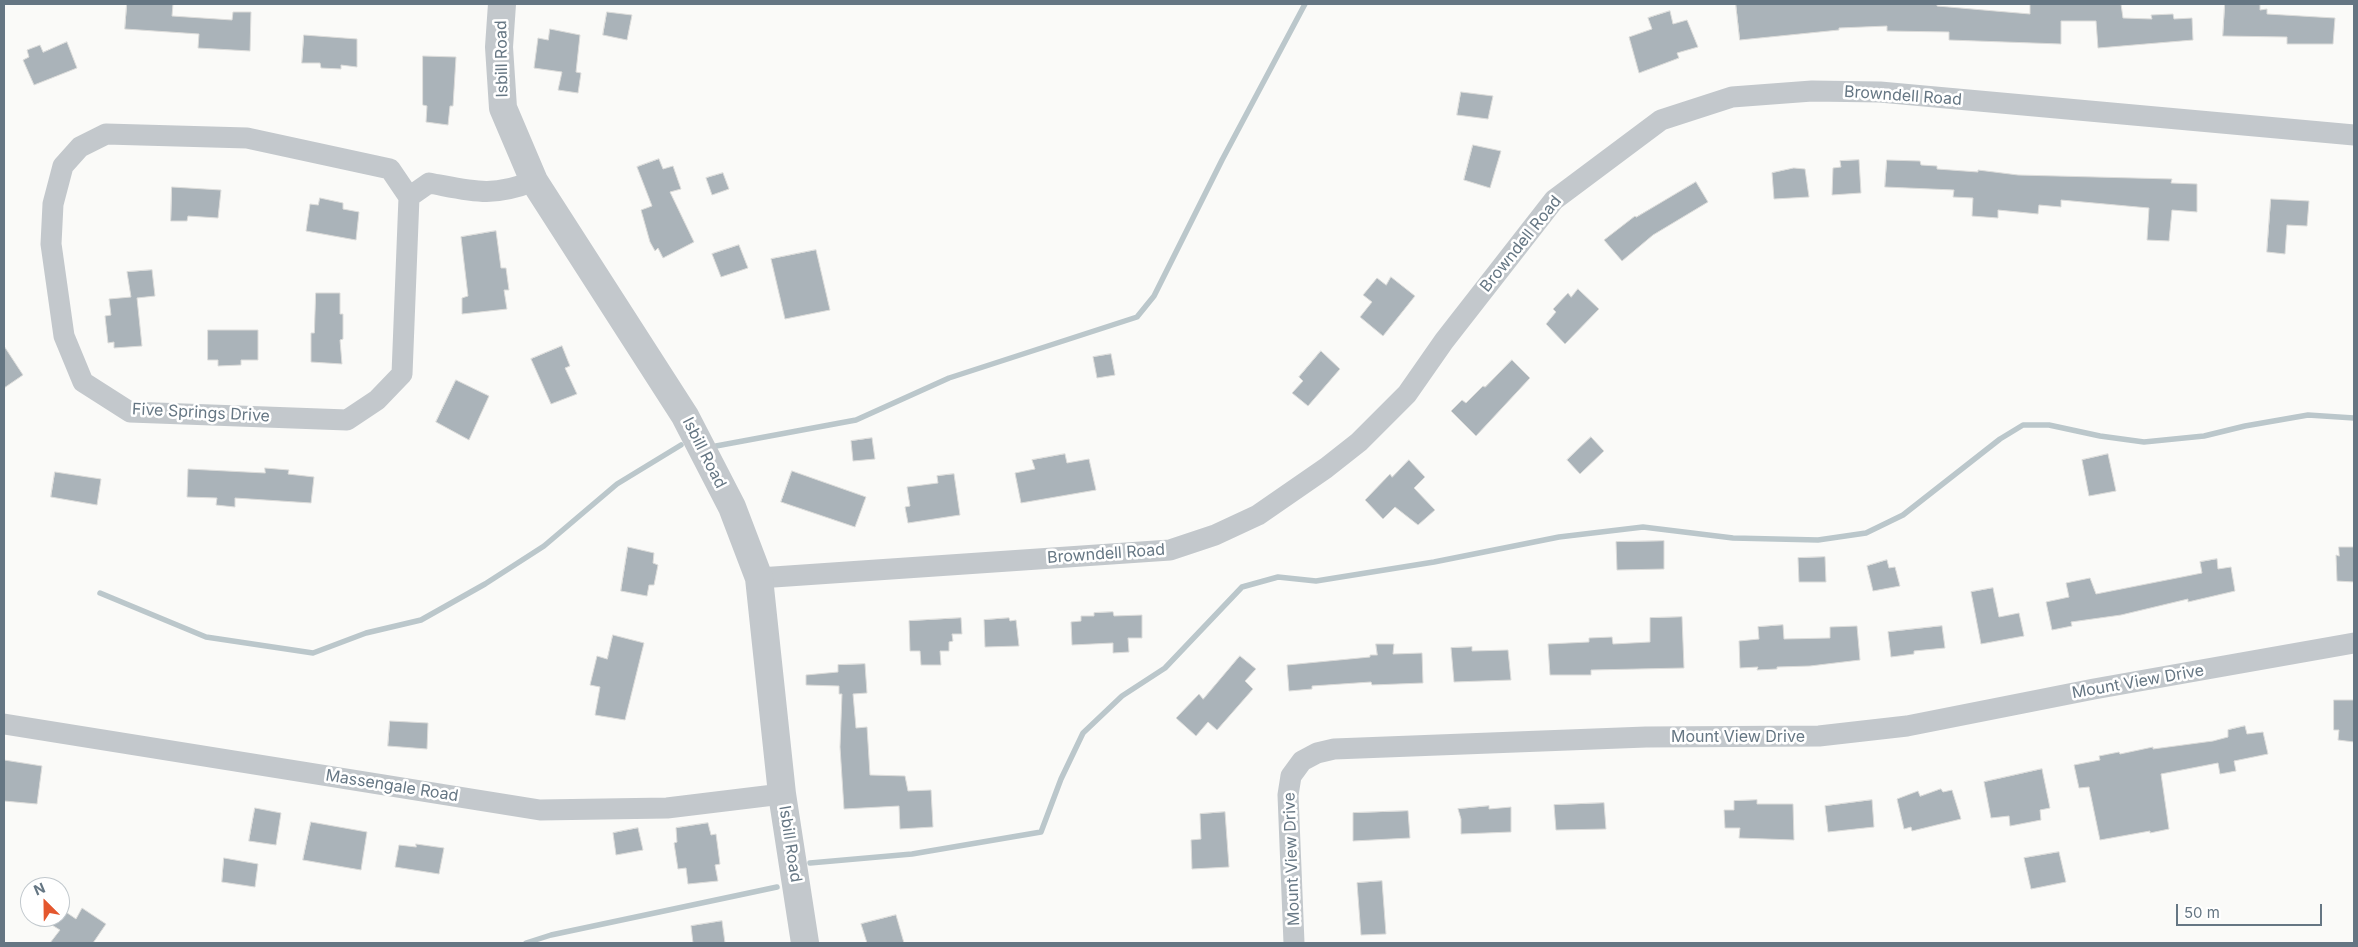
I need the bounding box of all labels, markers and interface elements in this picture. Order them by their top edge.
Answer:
street label: Isbill Road [492,20,512,98]
street label: Browndell Road [1843,82,1963,110]
street label: Browndell Road [1476,192,1566,296]
street label: Five Springs Drive [132,400,270,426]
street label: Isbill Road [678,414,730,492]
street label: Browndell Road [1046,540,1166,568]
street label: Mount View Drive [2070,661,2206,703]
street label: Mount View Drive [1671,727,1805,747]
street label: Massengale Road [324,766,460,806]
street label: Mount View Drive [1280,792,1304,926]
street label: Isbill Road [774,804,806,884]
north arrow [20,877,70,927]
text: N [31,879,48,899]
scale bar [2178,894,2324,926]
text: 50 m [2184,903,2220,922]

